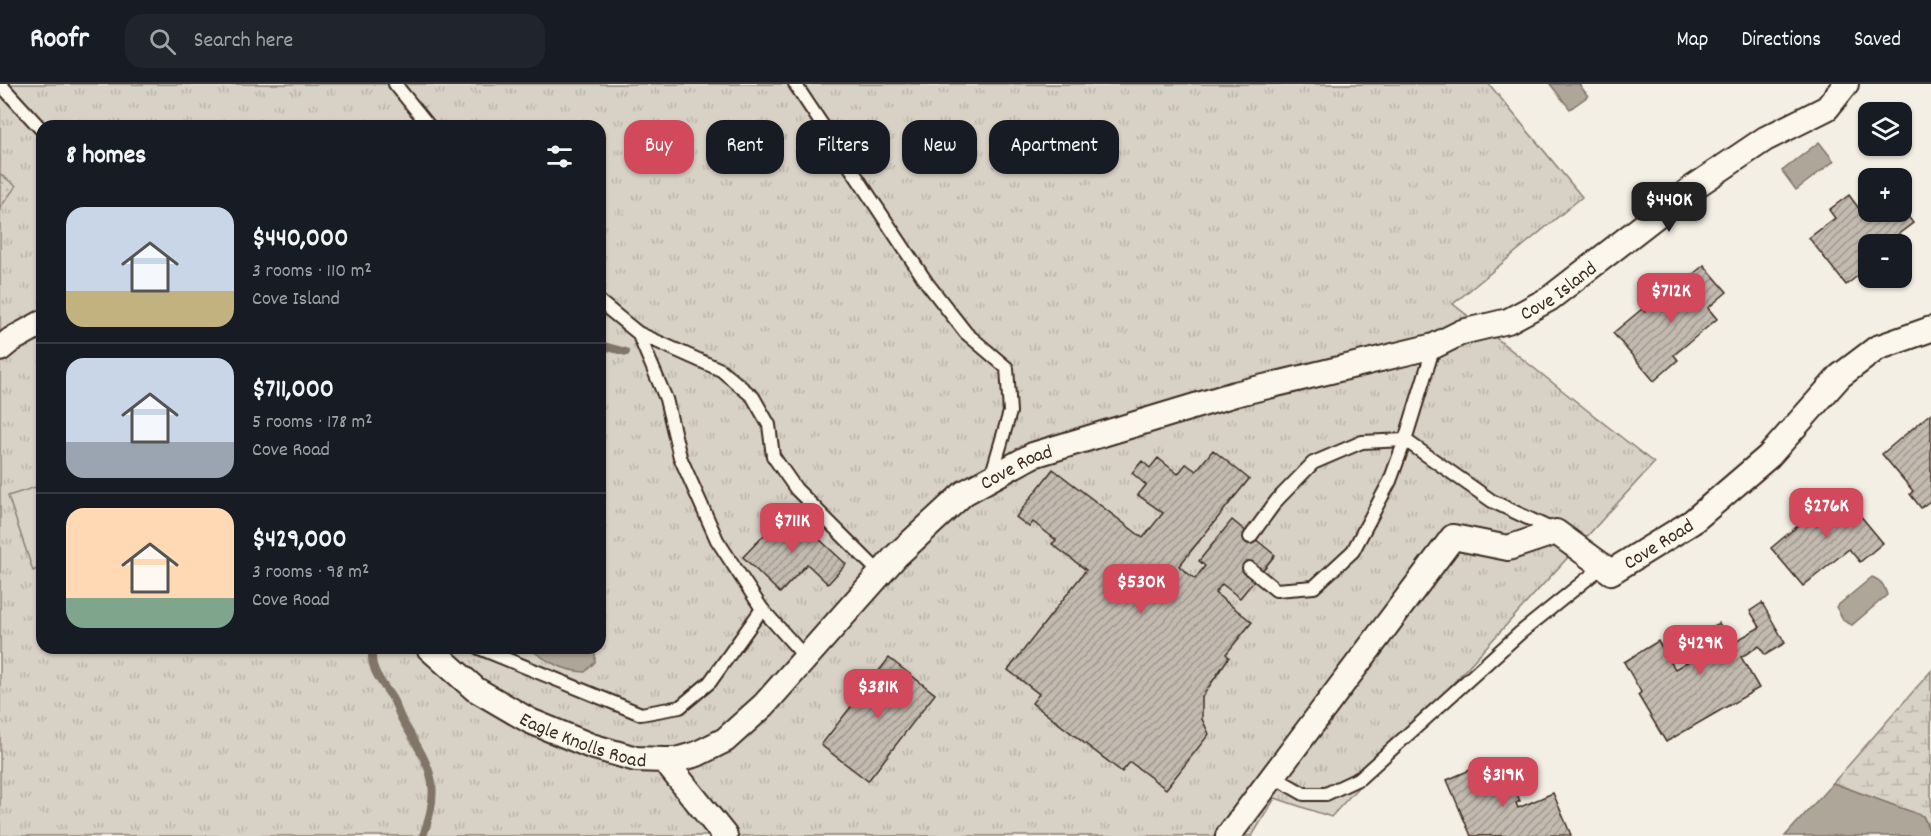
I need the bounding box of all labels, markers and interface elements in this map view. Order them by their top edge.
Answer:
search box [125,14,545,68]
text: Roofr [30,21,89,61]
icon: search [146,25,179,58]
text: Search here [194,26,293,57]
text: Map [1677,26,1708,56]
text: Directions [1741,26,1821,56]
text: Saved [1854,26,1901,56]
map controls [1858,102,1912,288]
button: layers [1858,102,1912,156]
chip: Buy [624,120,694,174]
chip: Rent [706,120,784,174]
chip: Filters [796,120,890,174]
chip: New [902,120,977,174]
chip: Apartment [989,120,1119,174]
text: 8 homes [66,138,146,175]
icon: filters [543,140,576,173]
button: + [1858,168,1912,222]
pin: $440K [1627,182,1711,233]
text: $440K [1646,187,1692,215]
text: $440,000 [252,221,348,258]
icon: home [114,231,186,303]
button: − [1858,234,1912,288]
street label: Cove Island [1516,256,1604,329]
text: 3 rooms · 110 m² [252,258,372,286]
pin: $712K [1629,273,1713,324]
text: $712K [1651,278,1691,306]
text: Cove Island [252,286,340,314]
text: $711,000 [252,372,334,409]
icon: home [114,382,186,454]
text: 5 rooms · 178 m² [252,409,373,437]
text: Cove Road [252,437,330,465]
street label: Cove Road [976,439,1056,498]
pin: $276K [1784,488,1868,539]
text: $276K [1803,493,1849,521]
pin: $711K [750,503,834,554]
text: $711K [774,508,810,536]
street label: Cove Road [1619,513,1700,578]
text: $429,000 [252,522,347,559]
icon: home [114,532,186,604]
text: 3 rooms · 98 m² [252,559,369,587]
pin: $530K [1099,564,1183,615]
text: $530K [1117,569,1165,597]
text: Cove Road [252,587,330,615]
pin: $429K [1658,625,1742,676]
text: $429K [1677,630,1723,658]
pin: $381K [836,669,920,720]
text: $381K [858,674,898,702]
street label: Eagle Knolls Road [513,707,647,776]
pin: $319K [1461,757,1545,808]
text: $319K [1482,762,1524,790]

